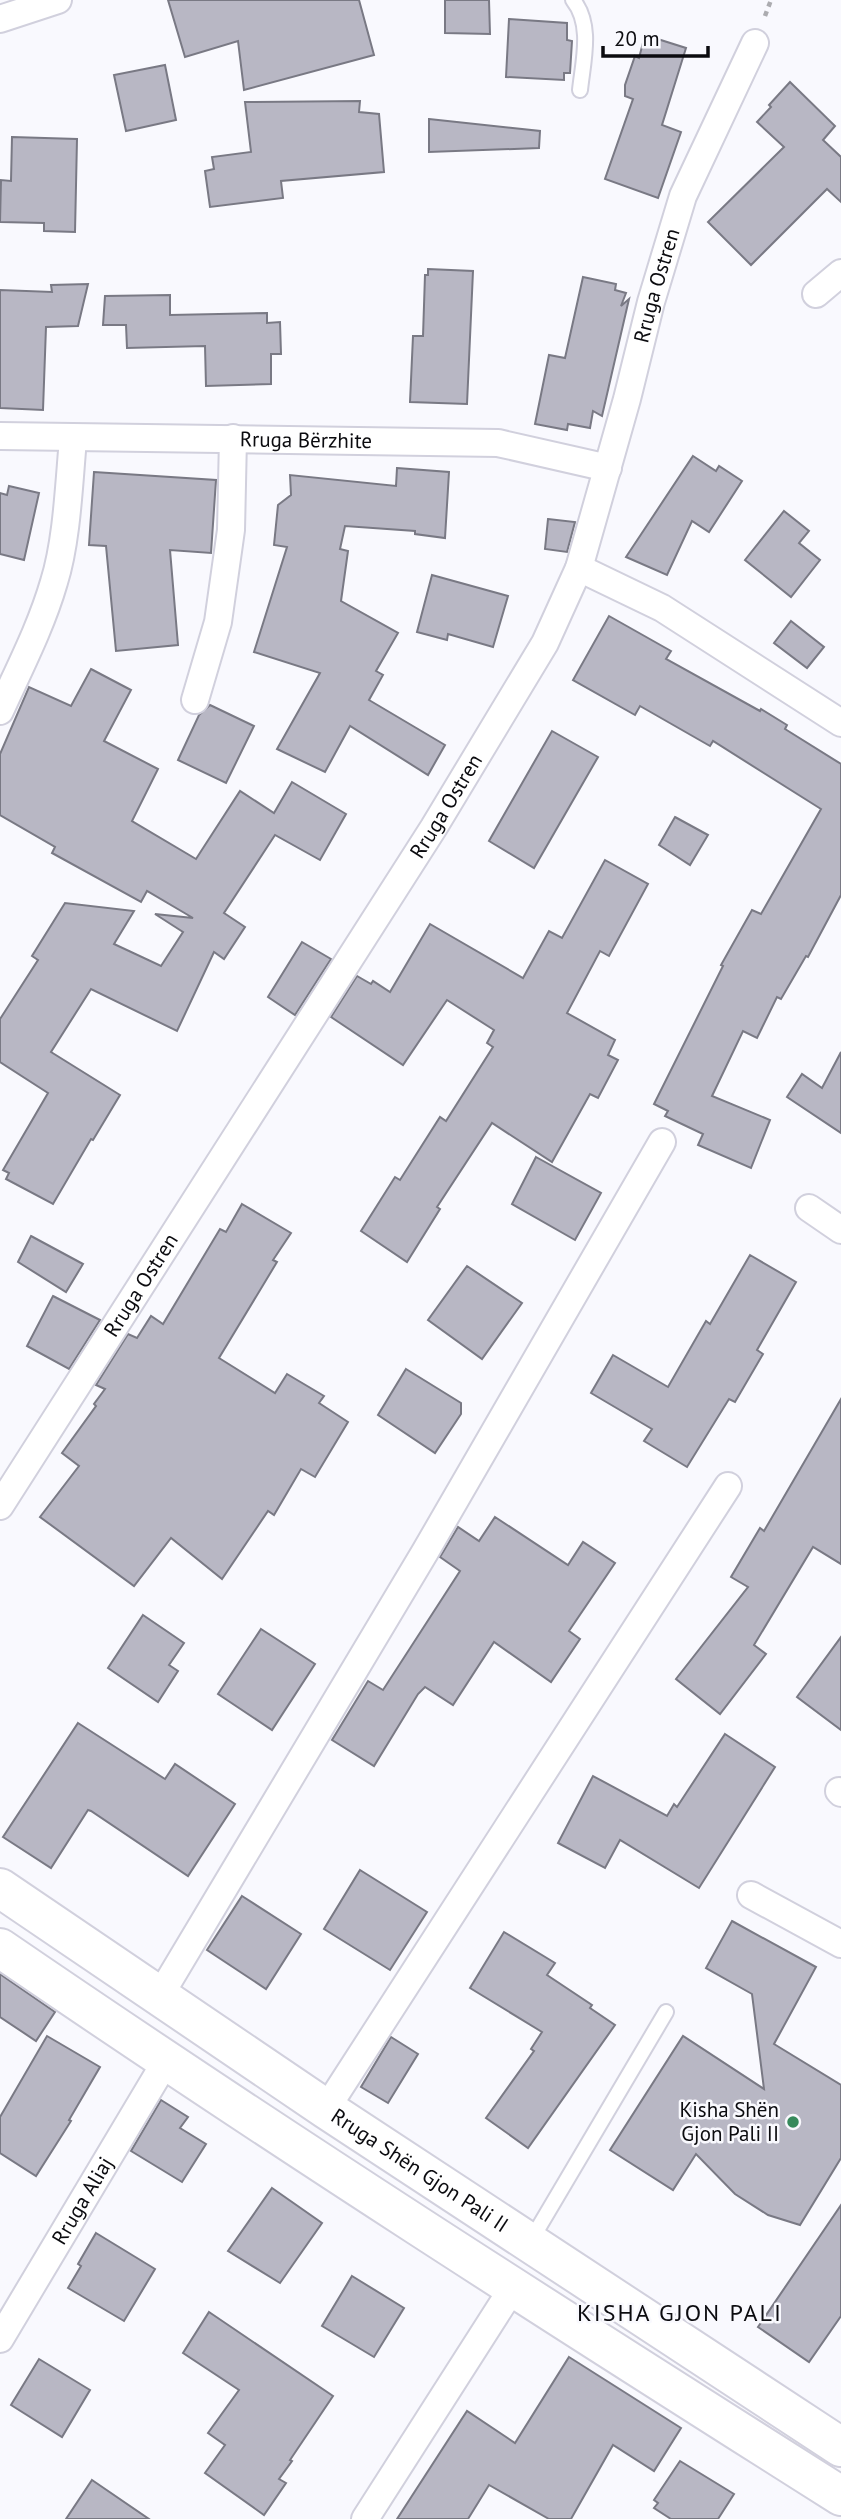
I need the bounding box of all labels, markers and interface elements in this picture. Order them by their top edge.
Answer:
scale bar [603,14,708,58]
text: 20 m [614,25,660,52]
street label: Rruga Ostren [627,225,685,345]
street label: Rruga Bërzhite [240,425,372,454]
street label: Rruga Ostren [404,749,488,863]
street label: Rruga Ostren [98,1228,184,1342]
place label: Kisha Shën Gjon Pali II [679,2096,779,2147]
street label: Rruga Shën Gjon Pali II [326,2102,514,2238]
marker: Kisha Shën Gjon Pali II [785,2114,801,2130]
street label: Rruga Aliaj [46,2152,119,2249]
district label: KISHA GJON PALI [577,2297,783,2328]

